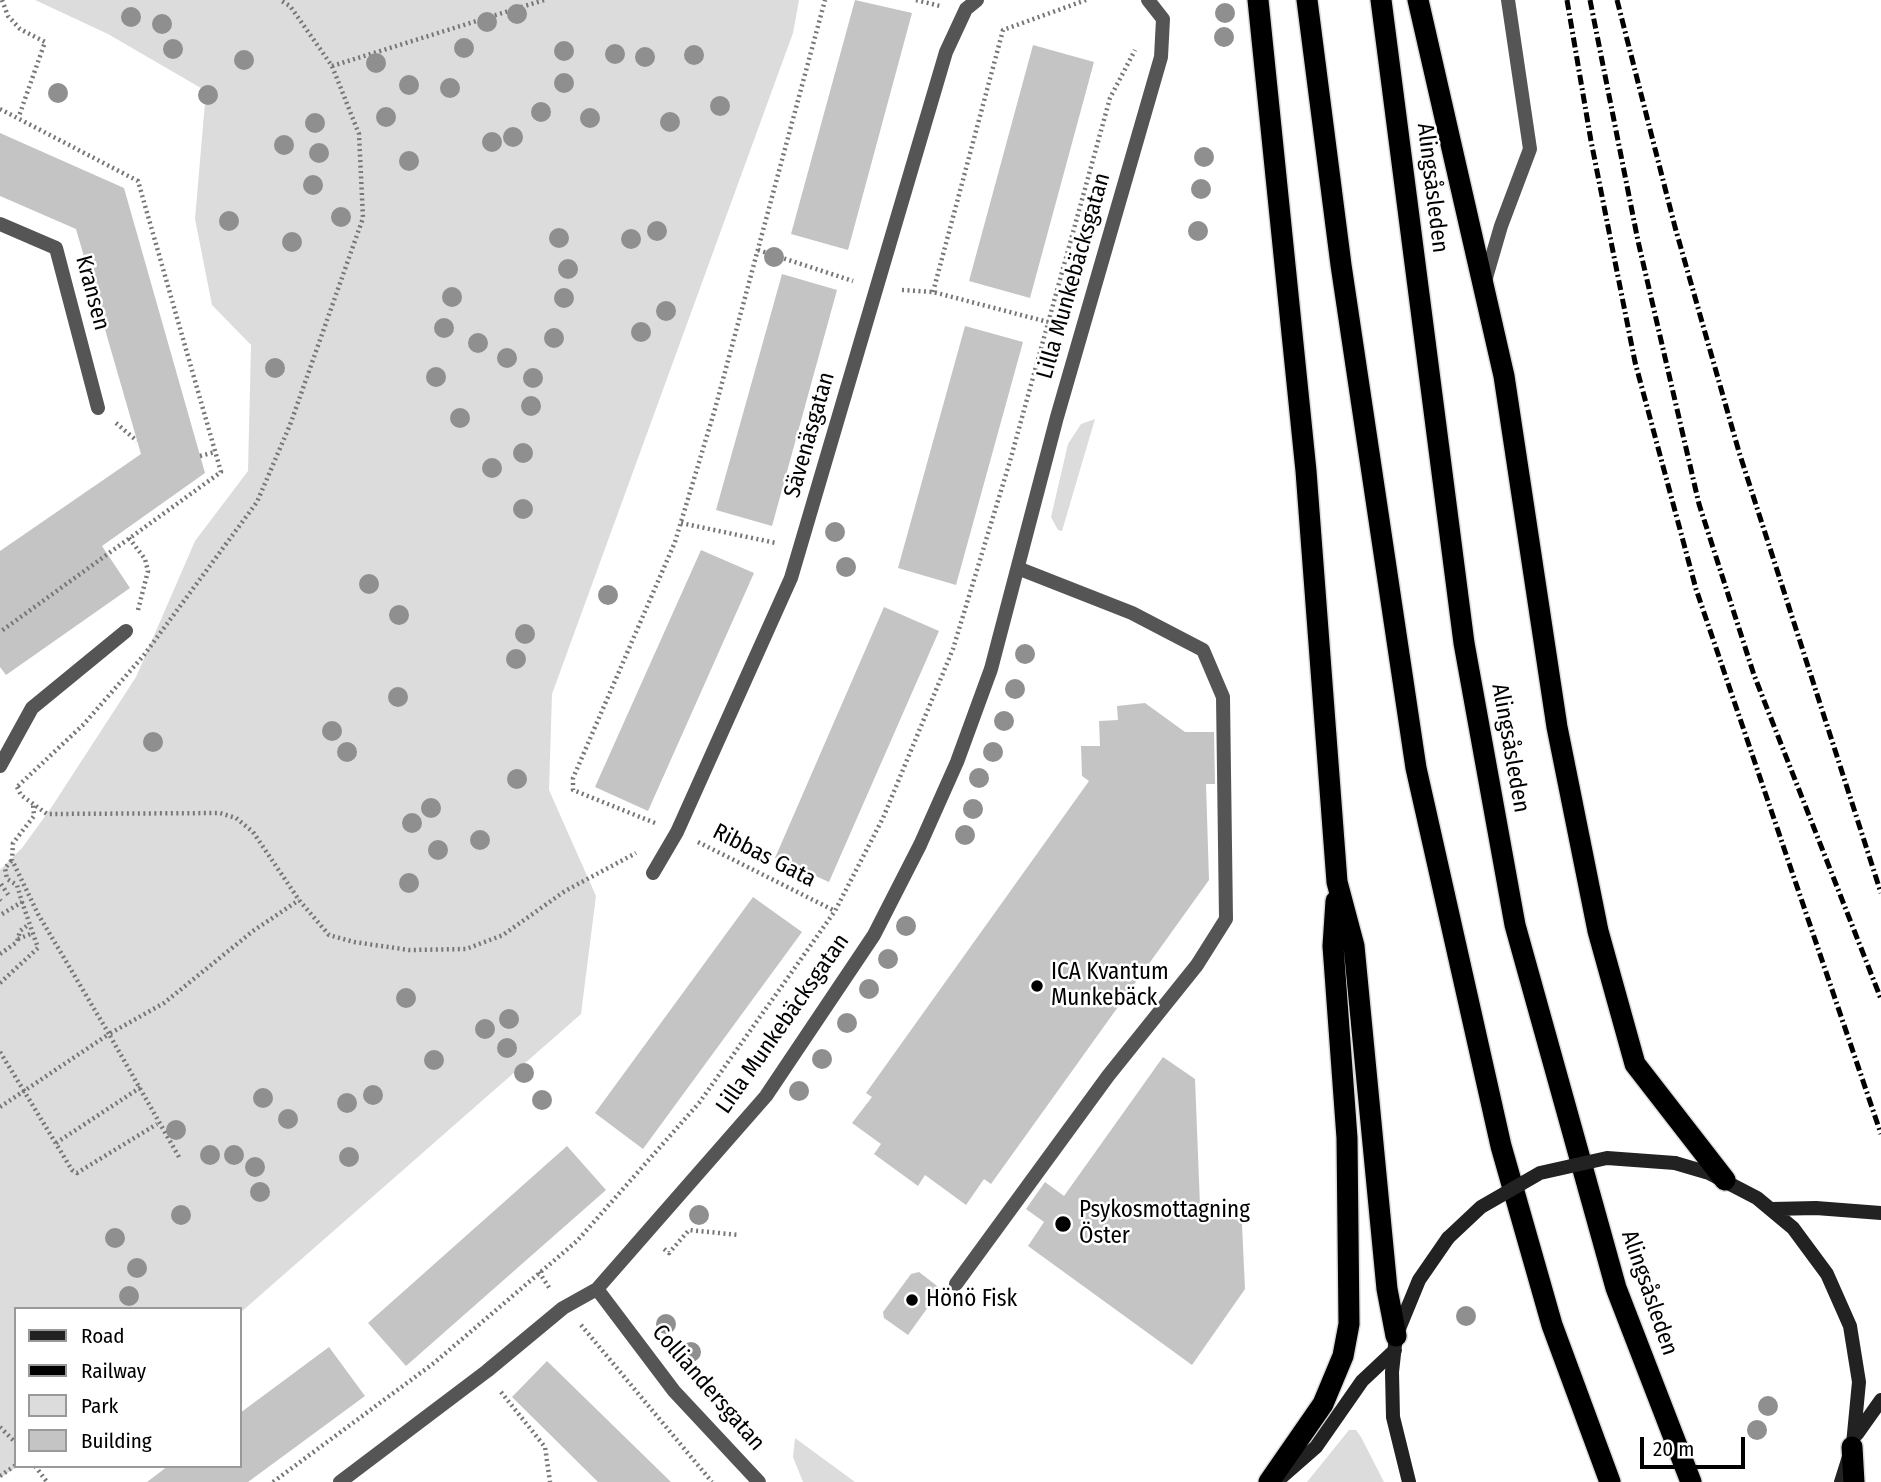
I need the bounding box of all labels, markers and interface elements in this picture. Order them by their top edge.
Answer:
street label: Alingsåsleden [1410,122,1454,254]
street label: Lilla Munkebäcksgatan [1031,170,1117,382]
street label: Kransen [69,253,115,333]
street label: Sävenäsgatan [779,369,841,501]
street label: Alingsåsleden [1485,681,1535,815]
street label: Ribbas Gata [708,818,820,894]
street label: Lilla Munkebäcksgatan [711,929,855,1119]
place label: ICA Kvantum Munkebäck [1051,959,1169,1013]
marker: ICA Kvantum Munkebäck [1029,978,1045,994]
place label: Psykosmottagning Öster [1079,1197,1250,1251]
marker: Psykosmottagning Öster [1053,1214,1073,1234]
street label: Alingsåsleden [1615,1227,1683,1359]
place label: Hönö Fisk [926,1286,1017,1314]
marker: Hönö Fisk [904,1292,920,1308]
legend [14,1307,242,1468]
street label: Colliandersgatan [646,1319,770,1457]
text: Road [81,1323,125,1349]
text: Railway [81,1358,146,1384]
text: Park [81,1393,118,1419]
scale bar [1643,1422,1748,1466]
text: Building [81,1428,152,1454]
text: 20 m [1653,1436,1694,1462]

